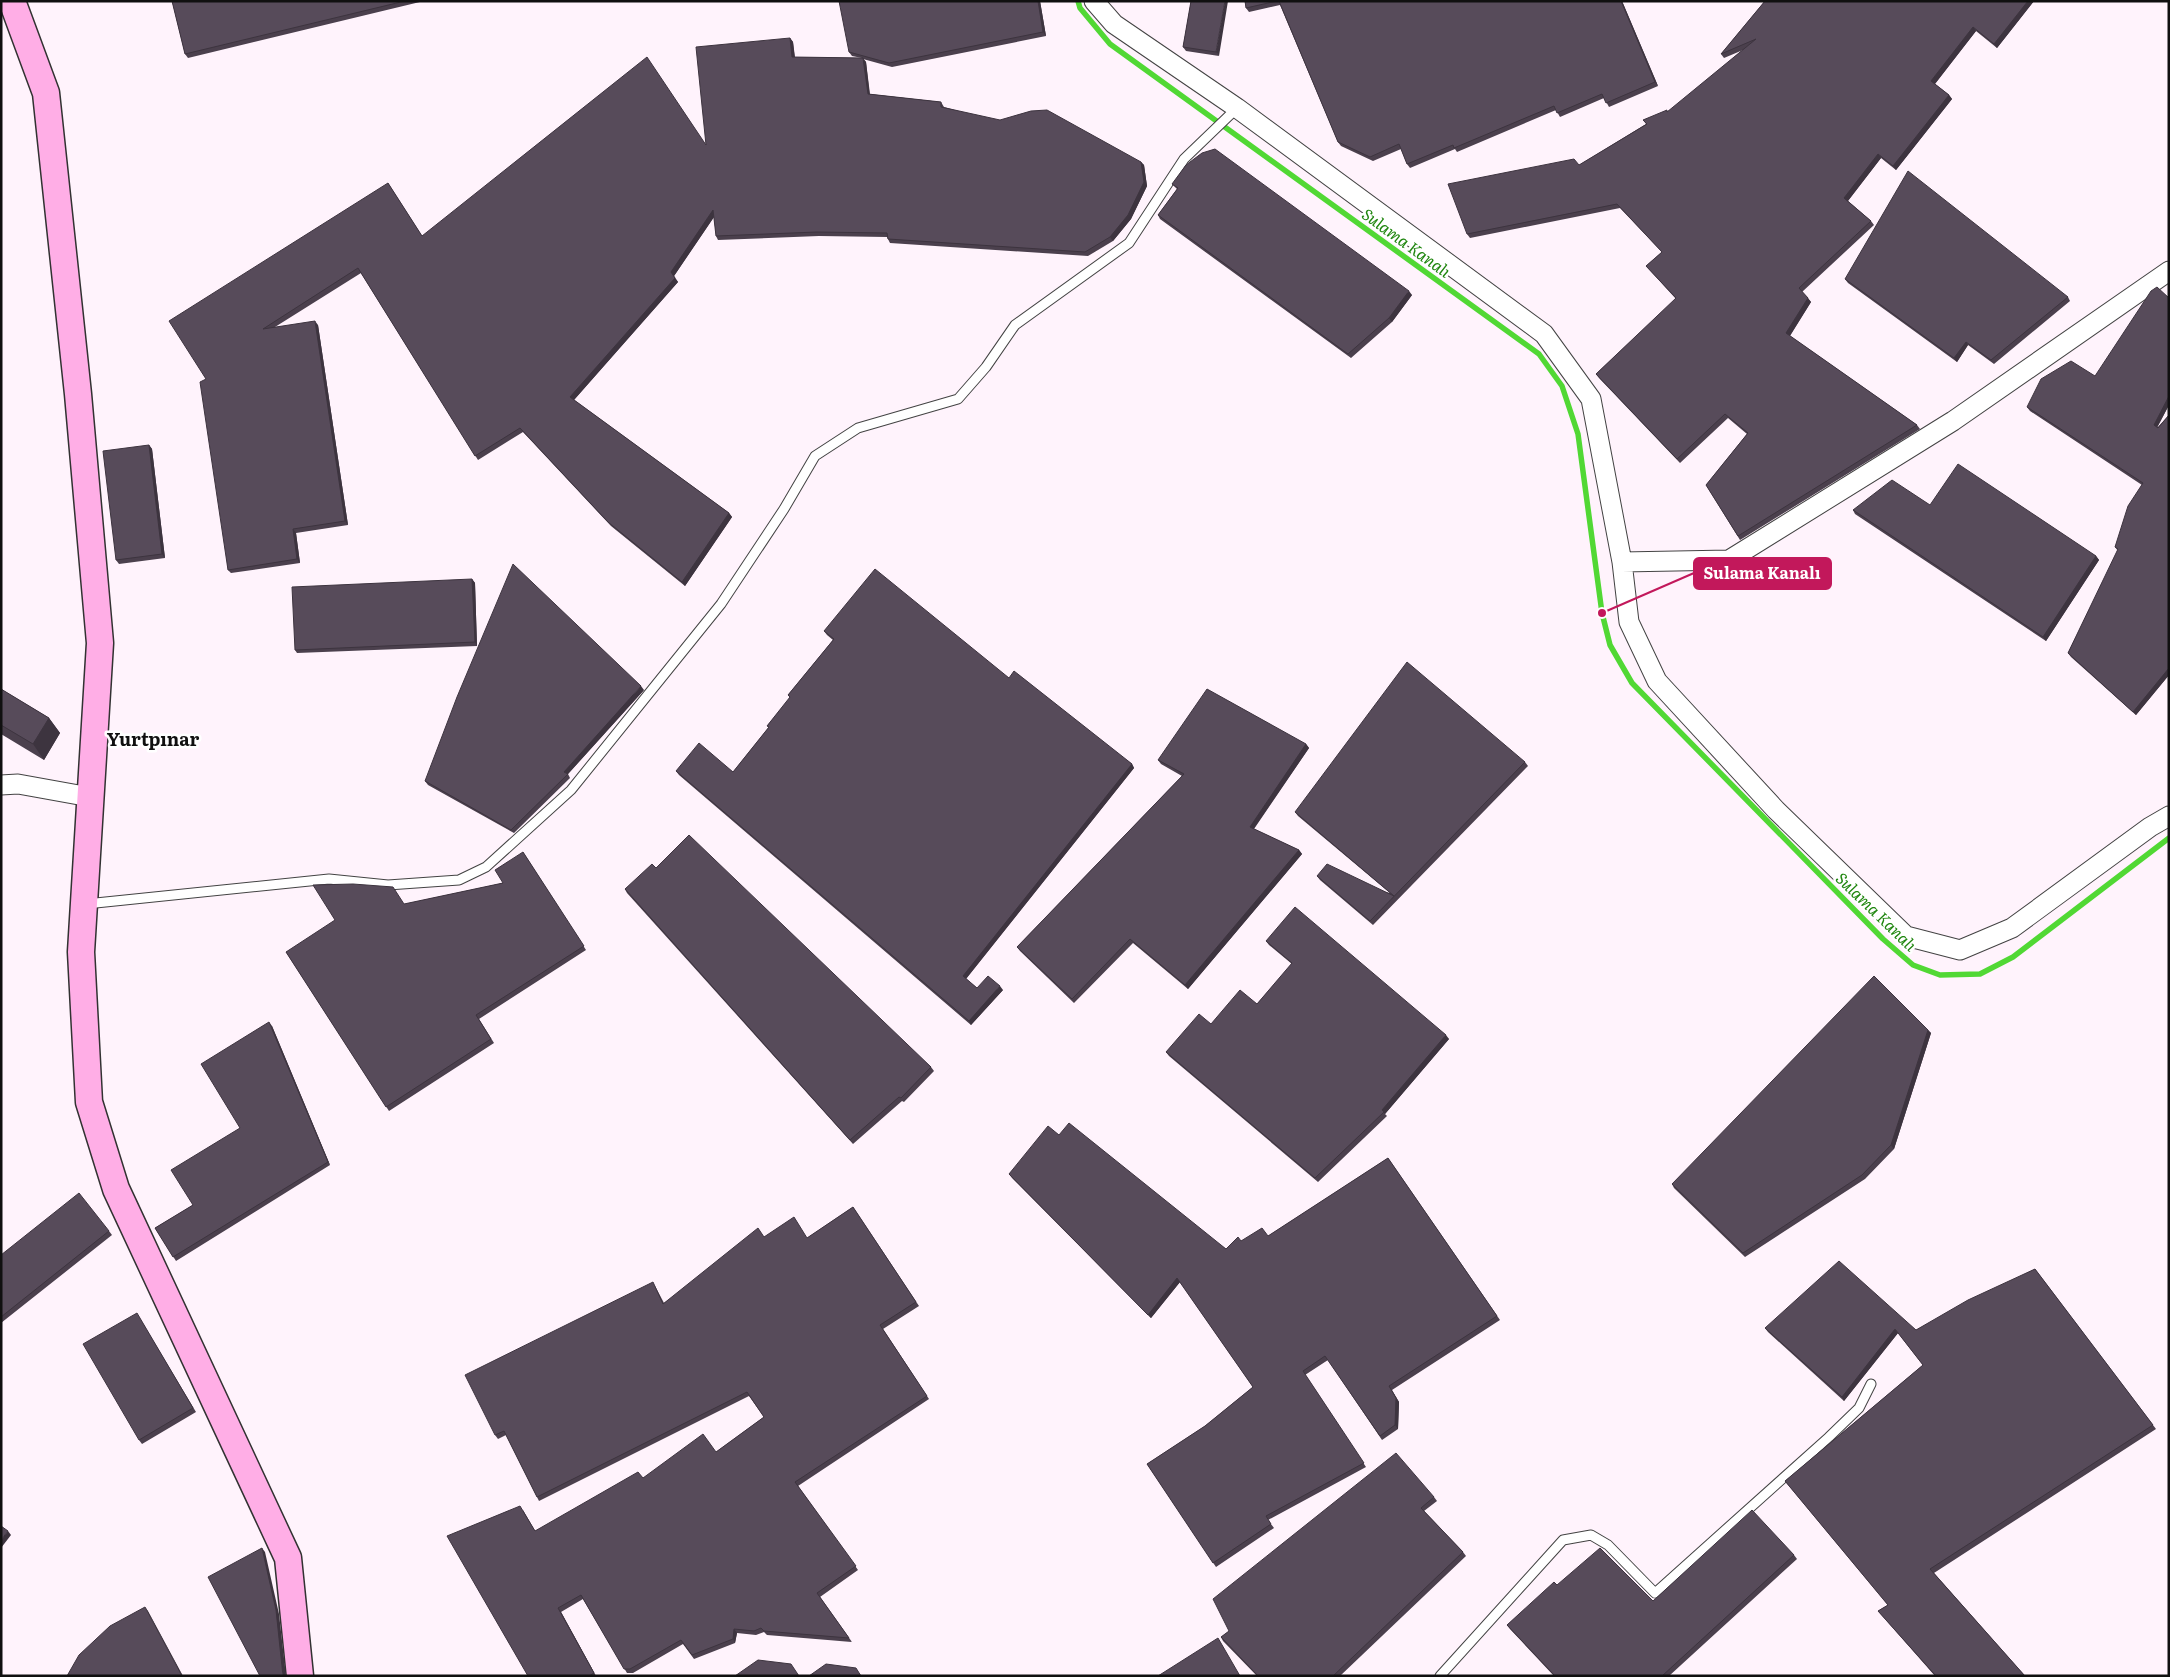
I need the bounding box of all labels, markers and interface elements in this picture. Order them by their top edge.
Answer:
water label: Sulama Kanalı [1358,202,1457,283]
callout: Sulama Kanalı [1694,558,1831,589]
text: Sulama Kanalı [1703,560,1821,584]
district label: Yurtpınar [107,725,199,752]
water label: Sulama Kanalı [1831,866,1923,956]

